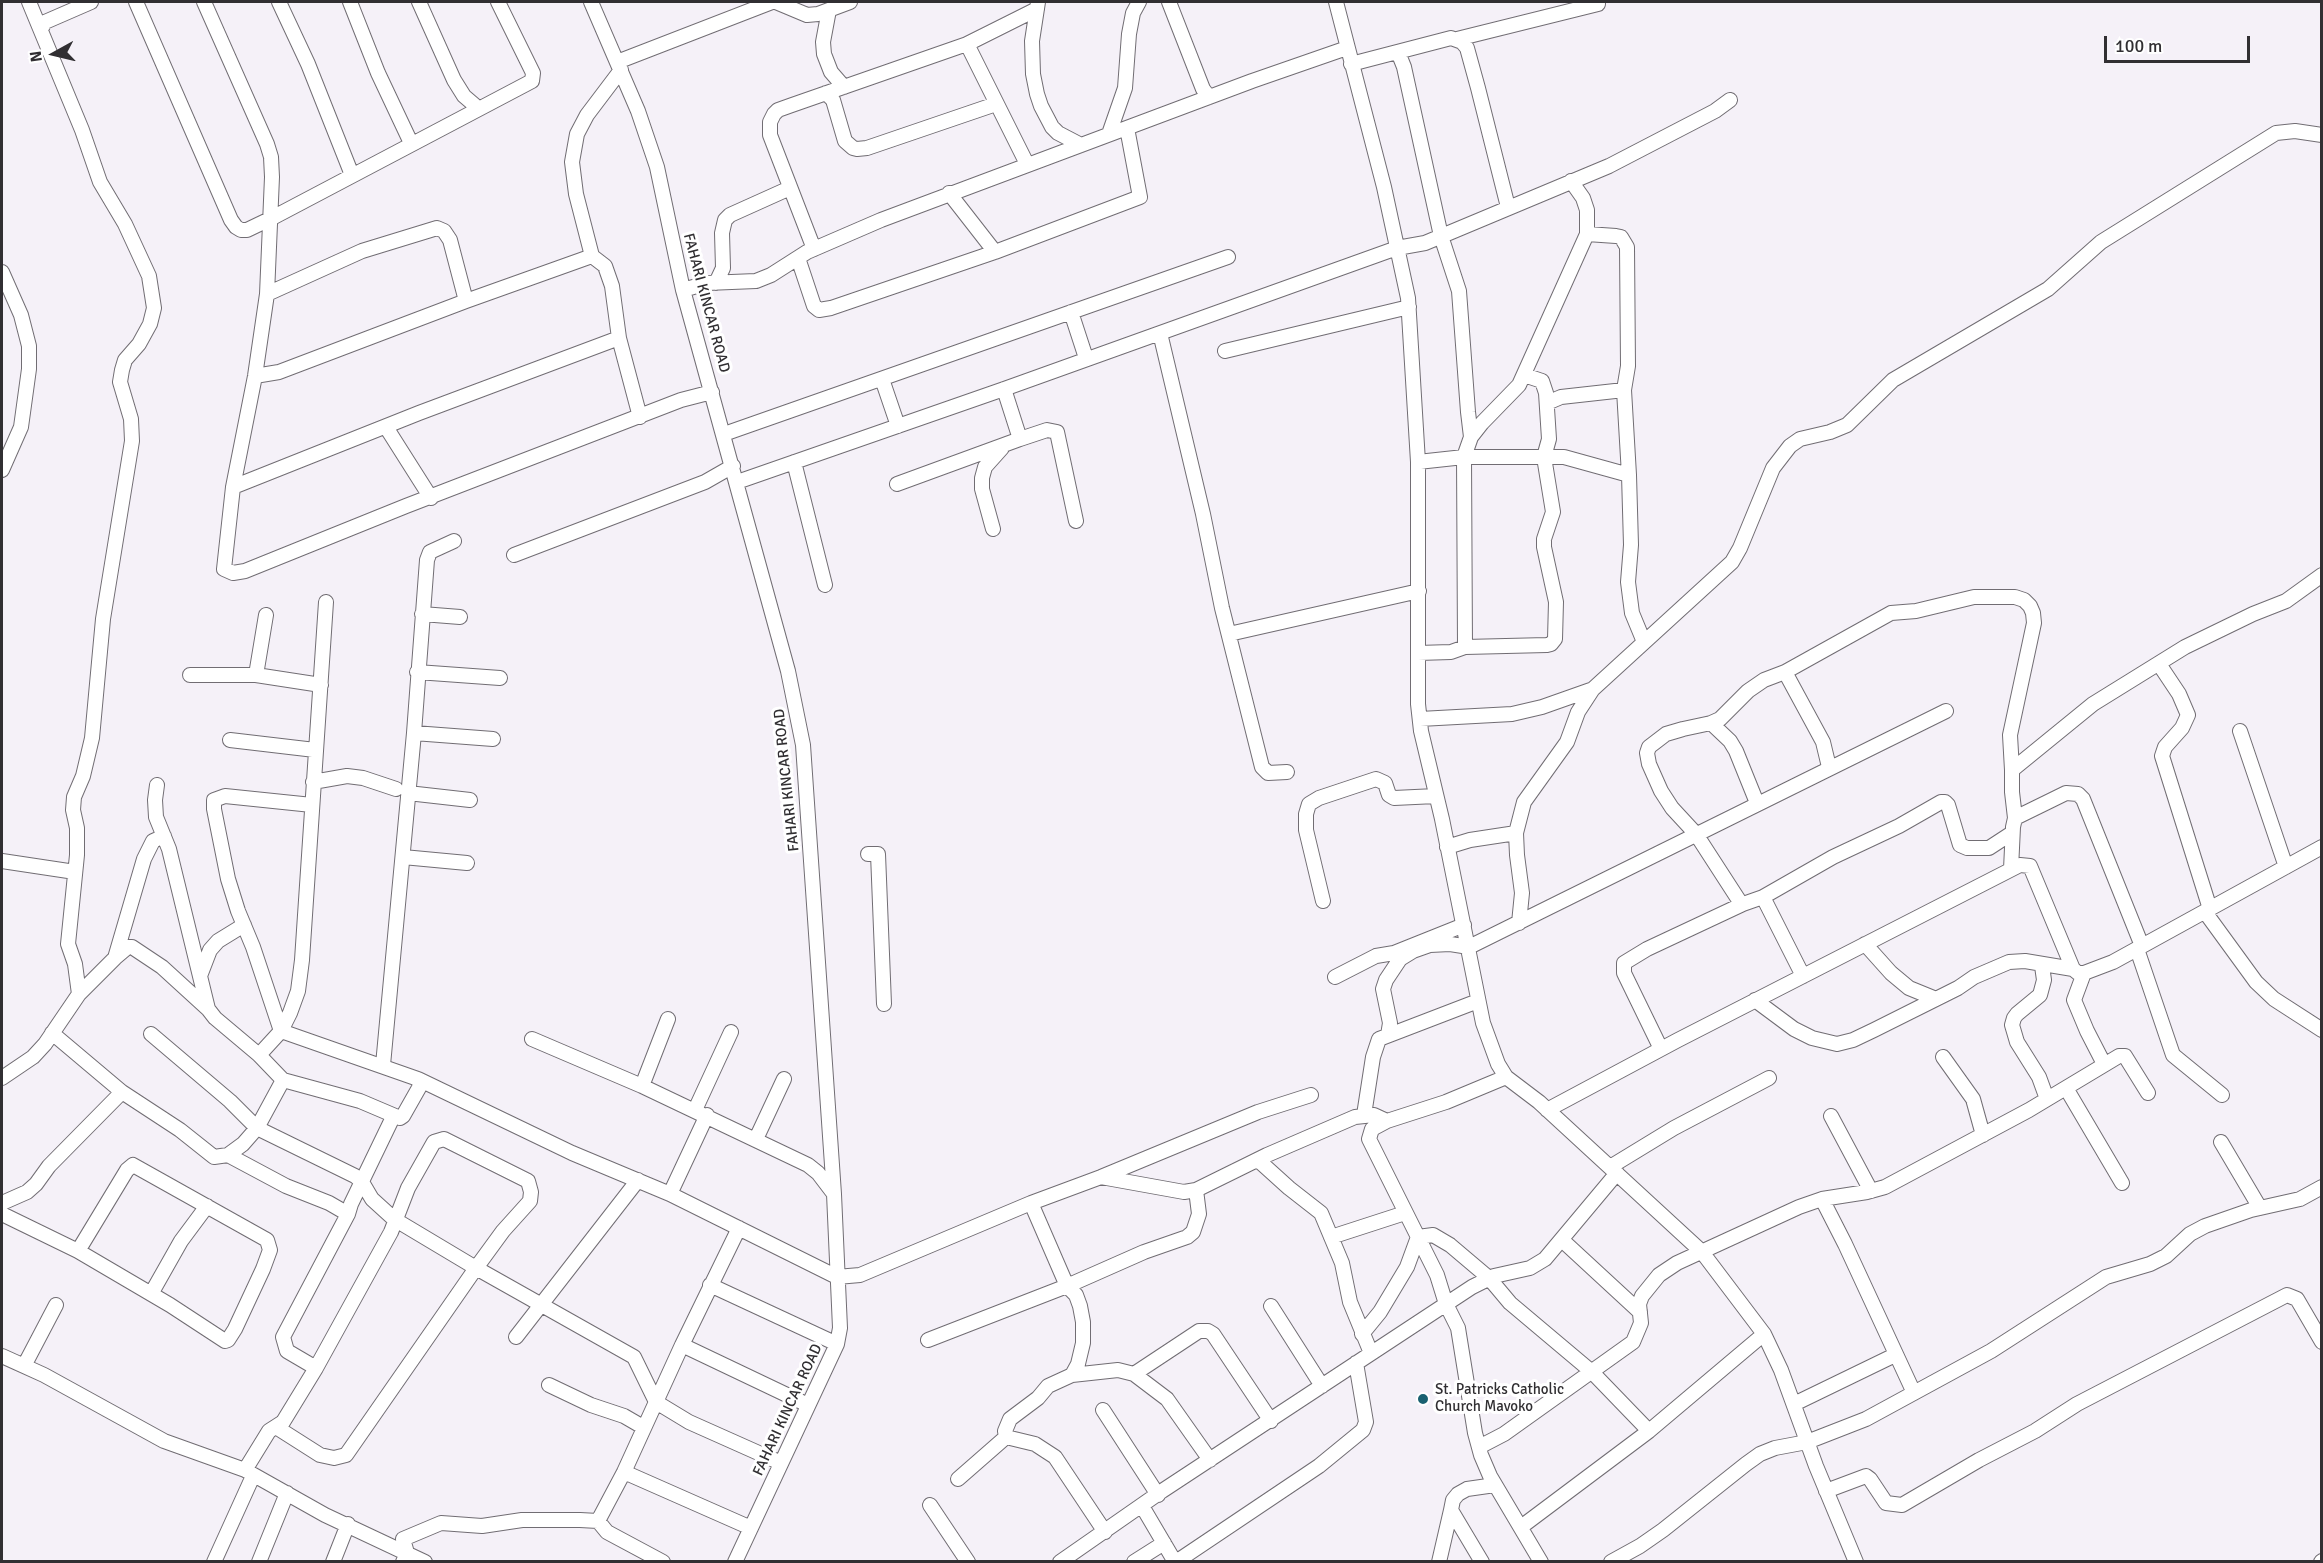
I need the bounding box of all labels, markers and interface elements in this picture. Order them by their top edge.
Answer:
north arrow [24,24,84,84]
scale bar [2107,24,2252,62]
text: 100 m [2115,35,2162,57]
text: N [25,50,47,63]
street label: FAHARI KINCAR ROAD [679,231,733,375]
street label: FAHARI KINCAR ROAD [771,708,803,852]
street label: FAHARI KINCAR ROAD [750,1341,826,1479]
place label: St. Patricks Catholic Church Mavoko [1435,1381,1564,1416]
marker: St. Patricks Catholic Church Mavoko [1416,1392,1430,1406]

